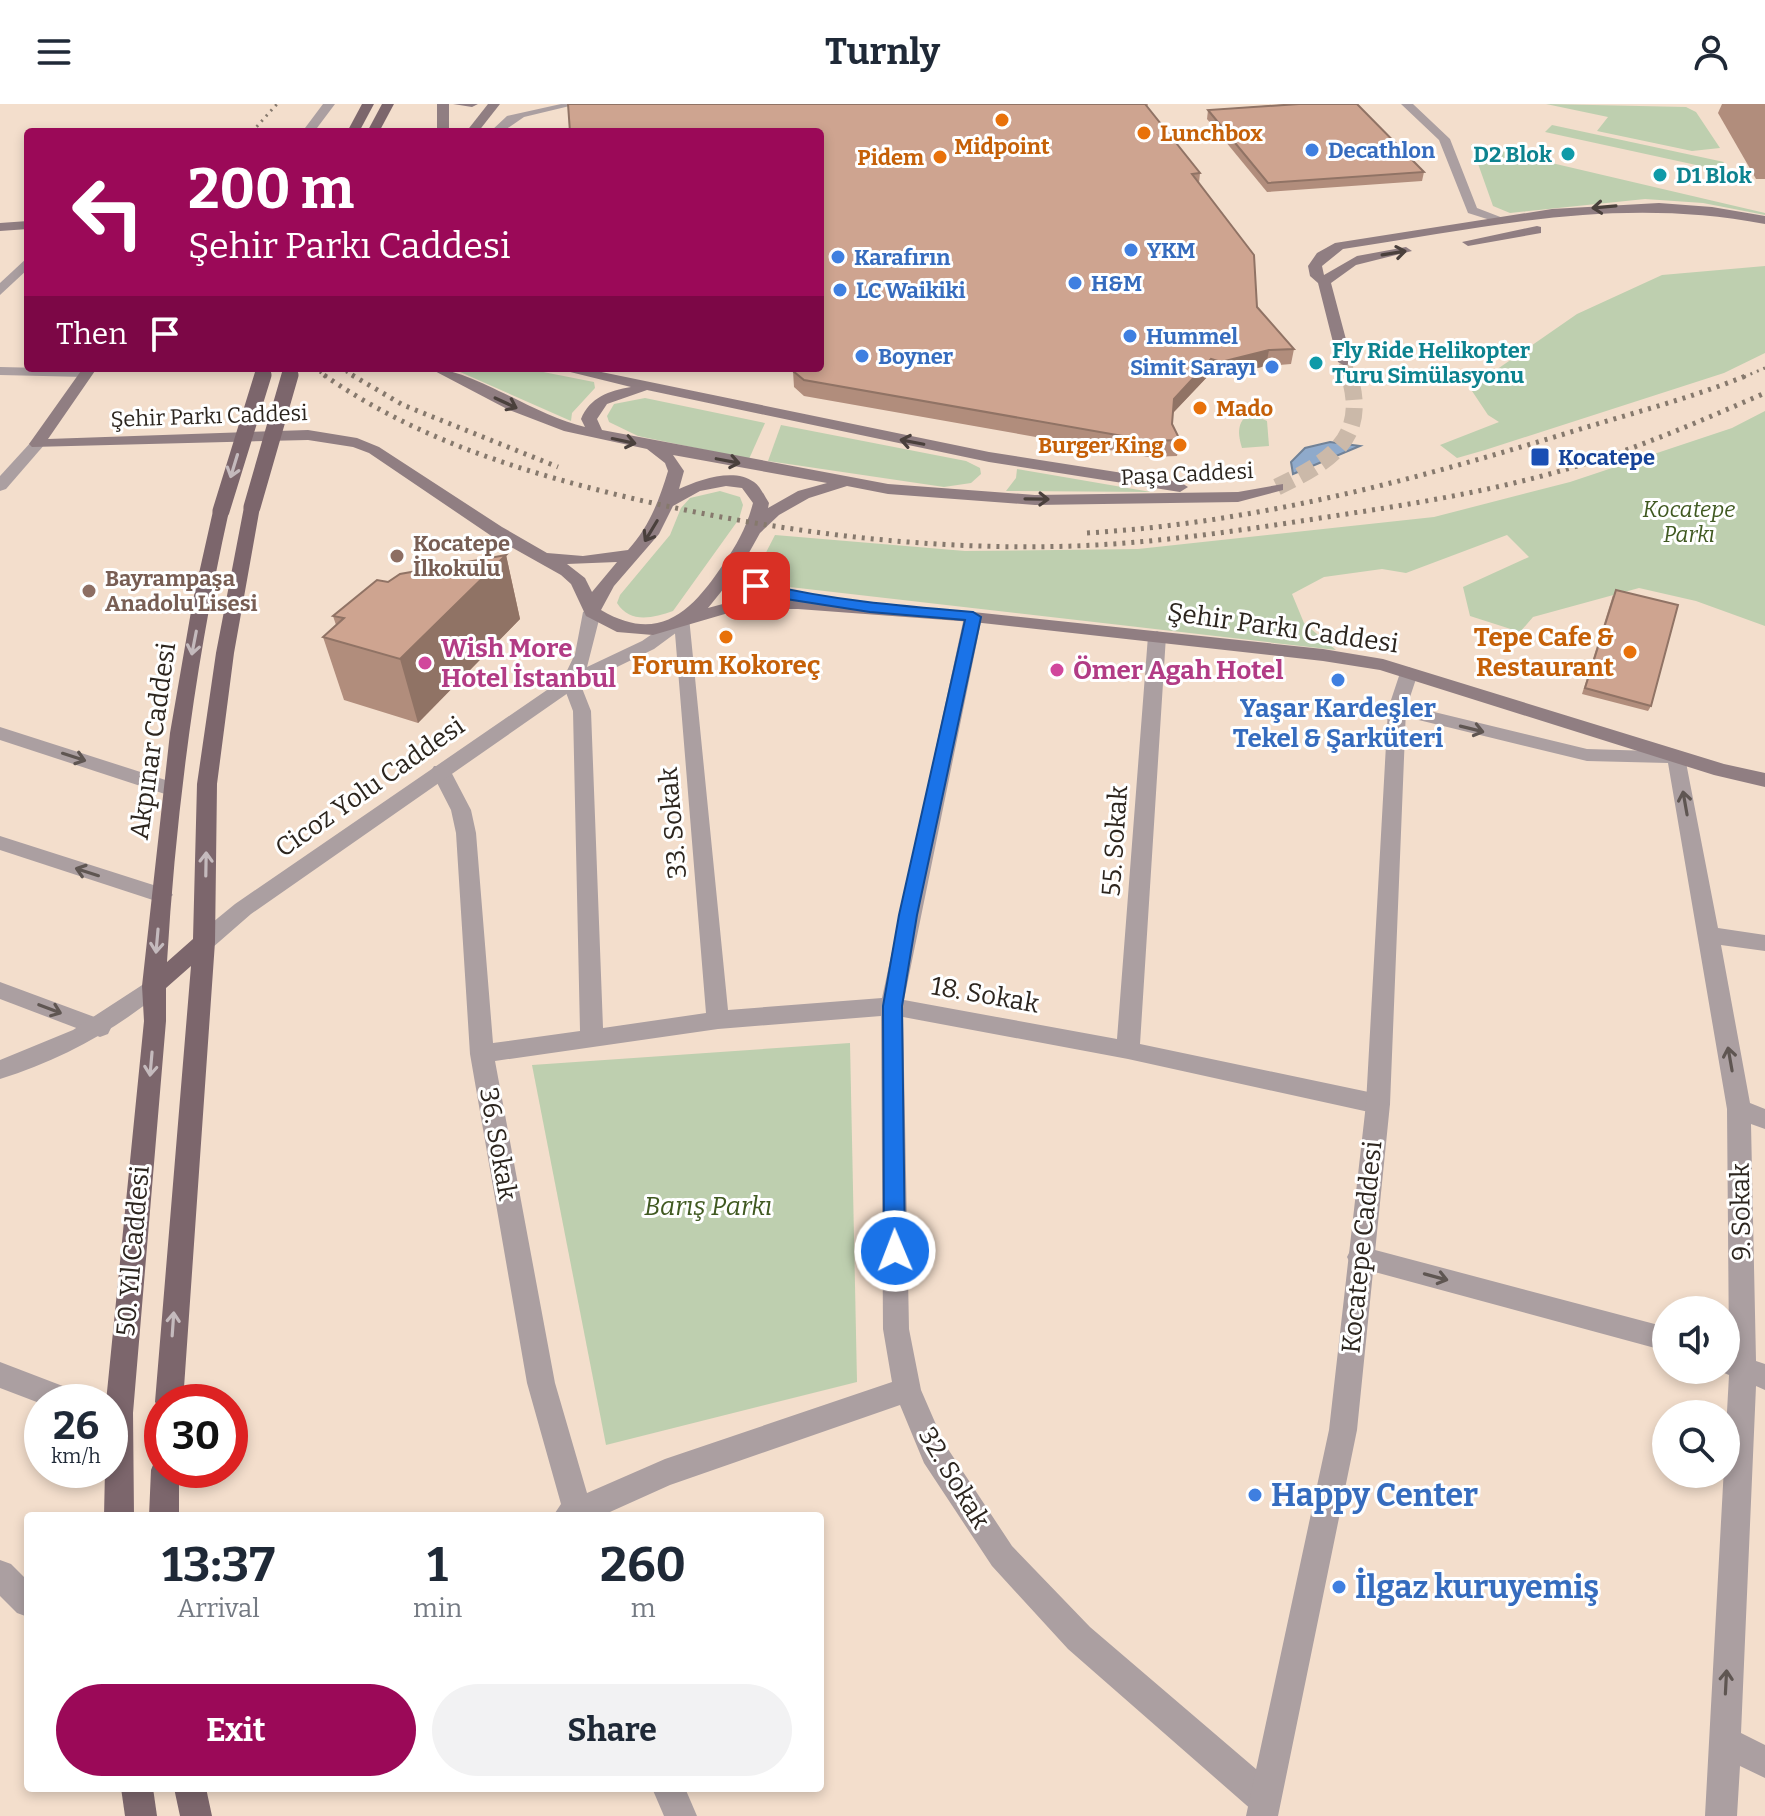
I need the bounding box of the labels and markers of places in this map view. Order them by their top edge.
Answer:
marker: Midpoint [993,111,1011,129]
place label: Lunchbox [1160,120,1263,147]
marker: Lunchbox [1135,124,1153,142]
place label: Midpoint [954,133,1050,160]
place label: Decathlon [1328,137,1435,164]
marker: Decathlon [1303,141,1321,159]
place label: D2 Blok [1473,141,1552,168]
place label: Pidem [857,144,924,171]
marker: D2 Blok [1559,145,1577,163]
marker: Pidem [931,148,949,166]
place label: D1 Blok [1676,162,1752,189]
marker: D1 Blok [1651,166,1669,184]
place label: YKM [1147,237,1195,264]
marker: YKM [1122,241,1140,259]
place label: Karafırın [854,244,950,271]
marker: Karafırın [829,248,847,266]
place label: H&M [1091,270,1142,297]
marker: H&M [1066,274,1084,292]
place label: LC Waikiki [856,277,965,304]
marker: LC Waikiki [831,281,849,299]
place label: Hummel [1146,323,1238,350]
marker: Hummel [1121,327,1139,345]
place label: Fly Ride Helikopter Turu Simülasyonu [1332,337,1531,389]
place label: Boyner [878,343,954,370]
marker: Boyner [853,347,871,365]
place label: Simit Sarayı [1130,354,1256,381]
marker: Fly Ride Helikopter Turu Simülasyonu [1307,354,1325,372]
marker: Simit Sarayı [1263,358,1281,376]
place label: Mado [1216,395,1274,422]
marker: Mado [1191,399,1209,417]
place label: Burger King [1038,432,1164,459]
marker: Burger King [1171,436,1189,454]
place label: Kocatepe [1558,444,1655,471]
marker: Kocatepe [1529,446,1551,468]
place label: Kocatepe İlkokulu [413,530,510,582]
marker: Kocatepe İlkokulu [388,547,406,565]
pin [722,552,790,620]
place label: Bayrampaşa Anadolu Lisesi [105,565,258,617]
marker: Bayrampaşa Anadolu Lisesi [80,582,98,600]
place label: Tepe Cafe & Restaurant [1474,622,1615,683]
marker: Forum Kokoreç [717,628,735,646]
place label: Wish More Hotel İstanbul [441,633,616,694]
marker: Tepe Cafe & Restaurant [1621,643,1639,661]
place label: Forum Kokoreç [632,650,820,681]
marker: Wish More Hotel İstanbul [416,654,434,672]
place label: Ömer Agah Hotel [1073,655,1283,686]
marker: Ömer Agah Hotel [1048,661,1066,679]
marker: Yaşar Kardeşler Tekel & Şarküteri [1329,671,1347,689]
place label: Yaşar Kardeşler Tekel & Şarküteri [1233,693,1443,754]
place label: Happy Center [1271,1476,1478,1514]
marker: Happy Center [1246,1486,1264,1504]
place label: İlgaz kuruyemiş [1355,1567,1599,1606]
marker: İlgaz kuruyemiş [1330,1578,1348,1596]

